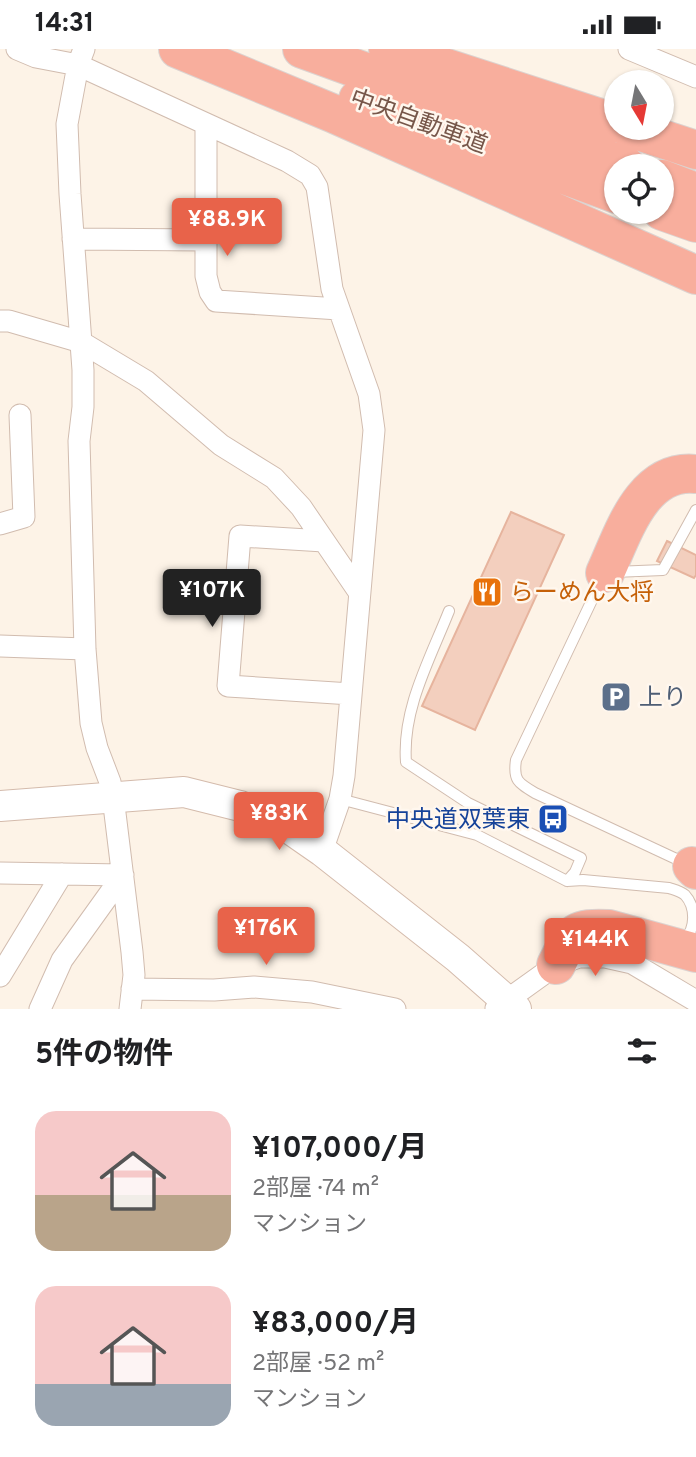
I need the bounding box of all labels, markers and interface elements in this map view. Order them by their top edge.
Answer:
text: 14:31 [35,8,94,41]
north arrow [604,70,674,140]
map controls [604,70,674,224]
street label: 中央自動車道 [346,84,491,162]
button: locate [604,154,674,224]
pin: ¥88.9K [170,199,284,258]
text: ¥88.9K [188,206,266,235]
pin: ¥107K [163,569,261,629]
restaurant icon: らーめん大将 [470,575,504,609]
text: ¥107K [179,577,245,606]
place label: らーめん大将 [510,579,654,609]
parking icon: 上り [599,680,633,714]
place label: 上り [639,684,687,714]
pin: ¥83K [238,793,320,852]
text: ¥83K [250,800,308,829]
bus stop icon: 中央道双葉東 [536,802,570,836]
place label: 中央道双葉東 [386,806,530,836]
pin: ¥176K [217,907,315,967]
text: ¥176K [234,915,298,944]
pin: ¥144K [546,919,644,978]
text: ¥144K [560,926,630,955]
icon: filters [623,1032,661,1070]
text: 5件の物件 [35,1037,173,1074]
text: ¥107,000/月 [252,1131,427,1168]
icon: home [91,1139,175,1223]
text: 2部屋 · 74 m² [252,1175,379,1204]
text: マンション [252,1211,367,1240]
text: ¥83,000/月 [252,1306,419,1343]
icon: home [91,1314,175,1398]
text: 2部屋 · 52 m² [252,1350,384,1379]
text: マンション [252,1386,367,1415]

